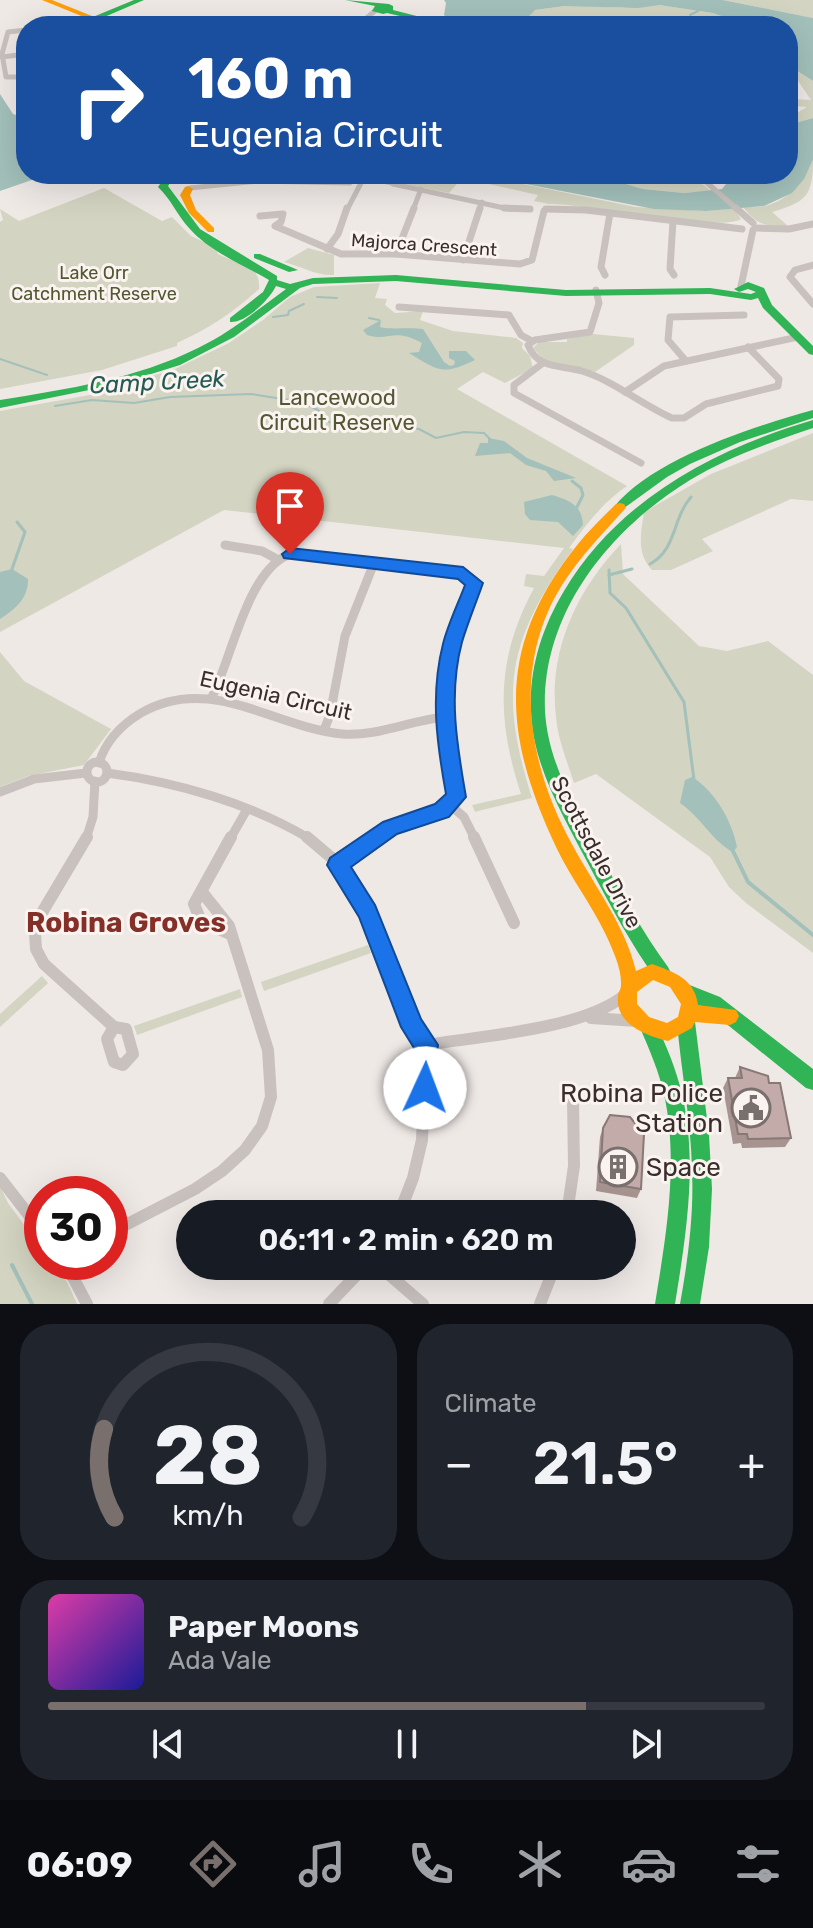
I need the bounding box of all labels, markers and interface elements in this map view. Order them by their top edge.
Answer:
text: 160 m [188,46,354,112]
icon: right [56,48,160,152]
text: Eugenia Circuit [188,113,443,156]
street label: Majorca Crescent [350,229,498,261]
park label: Lake Orr Catchment Reserve [11,262,177,305]
water label: Camp Creek [88,364,226,400]
park label: Lancewood Circuit Reserve [259,384,415,436]
pin [256,472,324,554]
icon: arrive [268,484,312,528]
street label: Eugenia Circuit [197,665,355,726]
street label: Scottsdale Drive [545,772,648,933]
district label: Robina Groves [26,906,226,939]
position arrow [383,1046,467,1130]
place label: Robina Police Station [560,1078,723,1139]
public building icon: Robina Police Station [730,1087,772,1129]
building icon: Space [597,1146,639,1188]
place label: Space [646,1152,721,1183]
speed limit sign: 30 [24,1176,128,1280]
text: 06:11 · 2 min · 620 m [259,1222,553,1258]
text: Climate [445,1388,537,1419]
text: 28 [153,1406,263,1505]
text: 21.5° [533,1428,678,1499]
text: − [445,1438,473,1490]
text: + [738,1438,765,1490]
text: km/h [173,1498,244,1532]
text: Paper Moons [168,1609,359,1645]
text: Ada Vale [168,1645,272,1676]
icon: previous [146,1722,190,1766]
icon: pause [385,1722,429,1766]
icon: next [624,1722,668,1766]
icon: directions [185,1836,241,1892]
icon: music [294,1836,350,1892]
icon: phone [403,1836,459,1892]
icon: climate [512,1836,568,1892]
icon: car [621,1836,677,1892]
icon: filters [730,1836,786,1892]
text: 06:09 [27,1843,132,1886]

